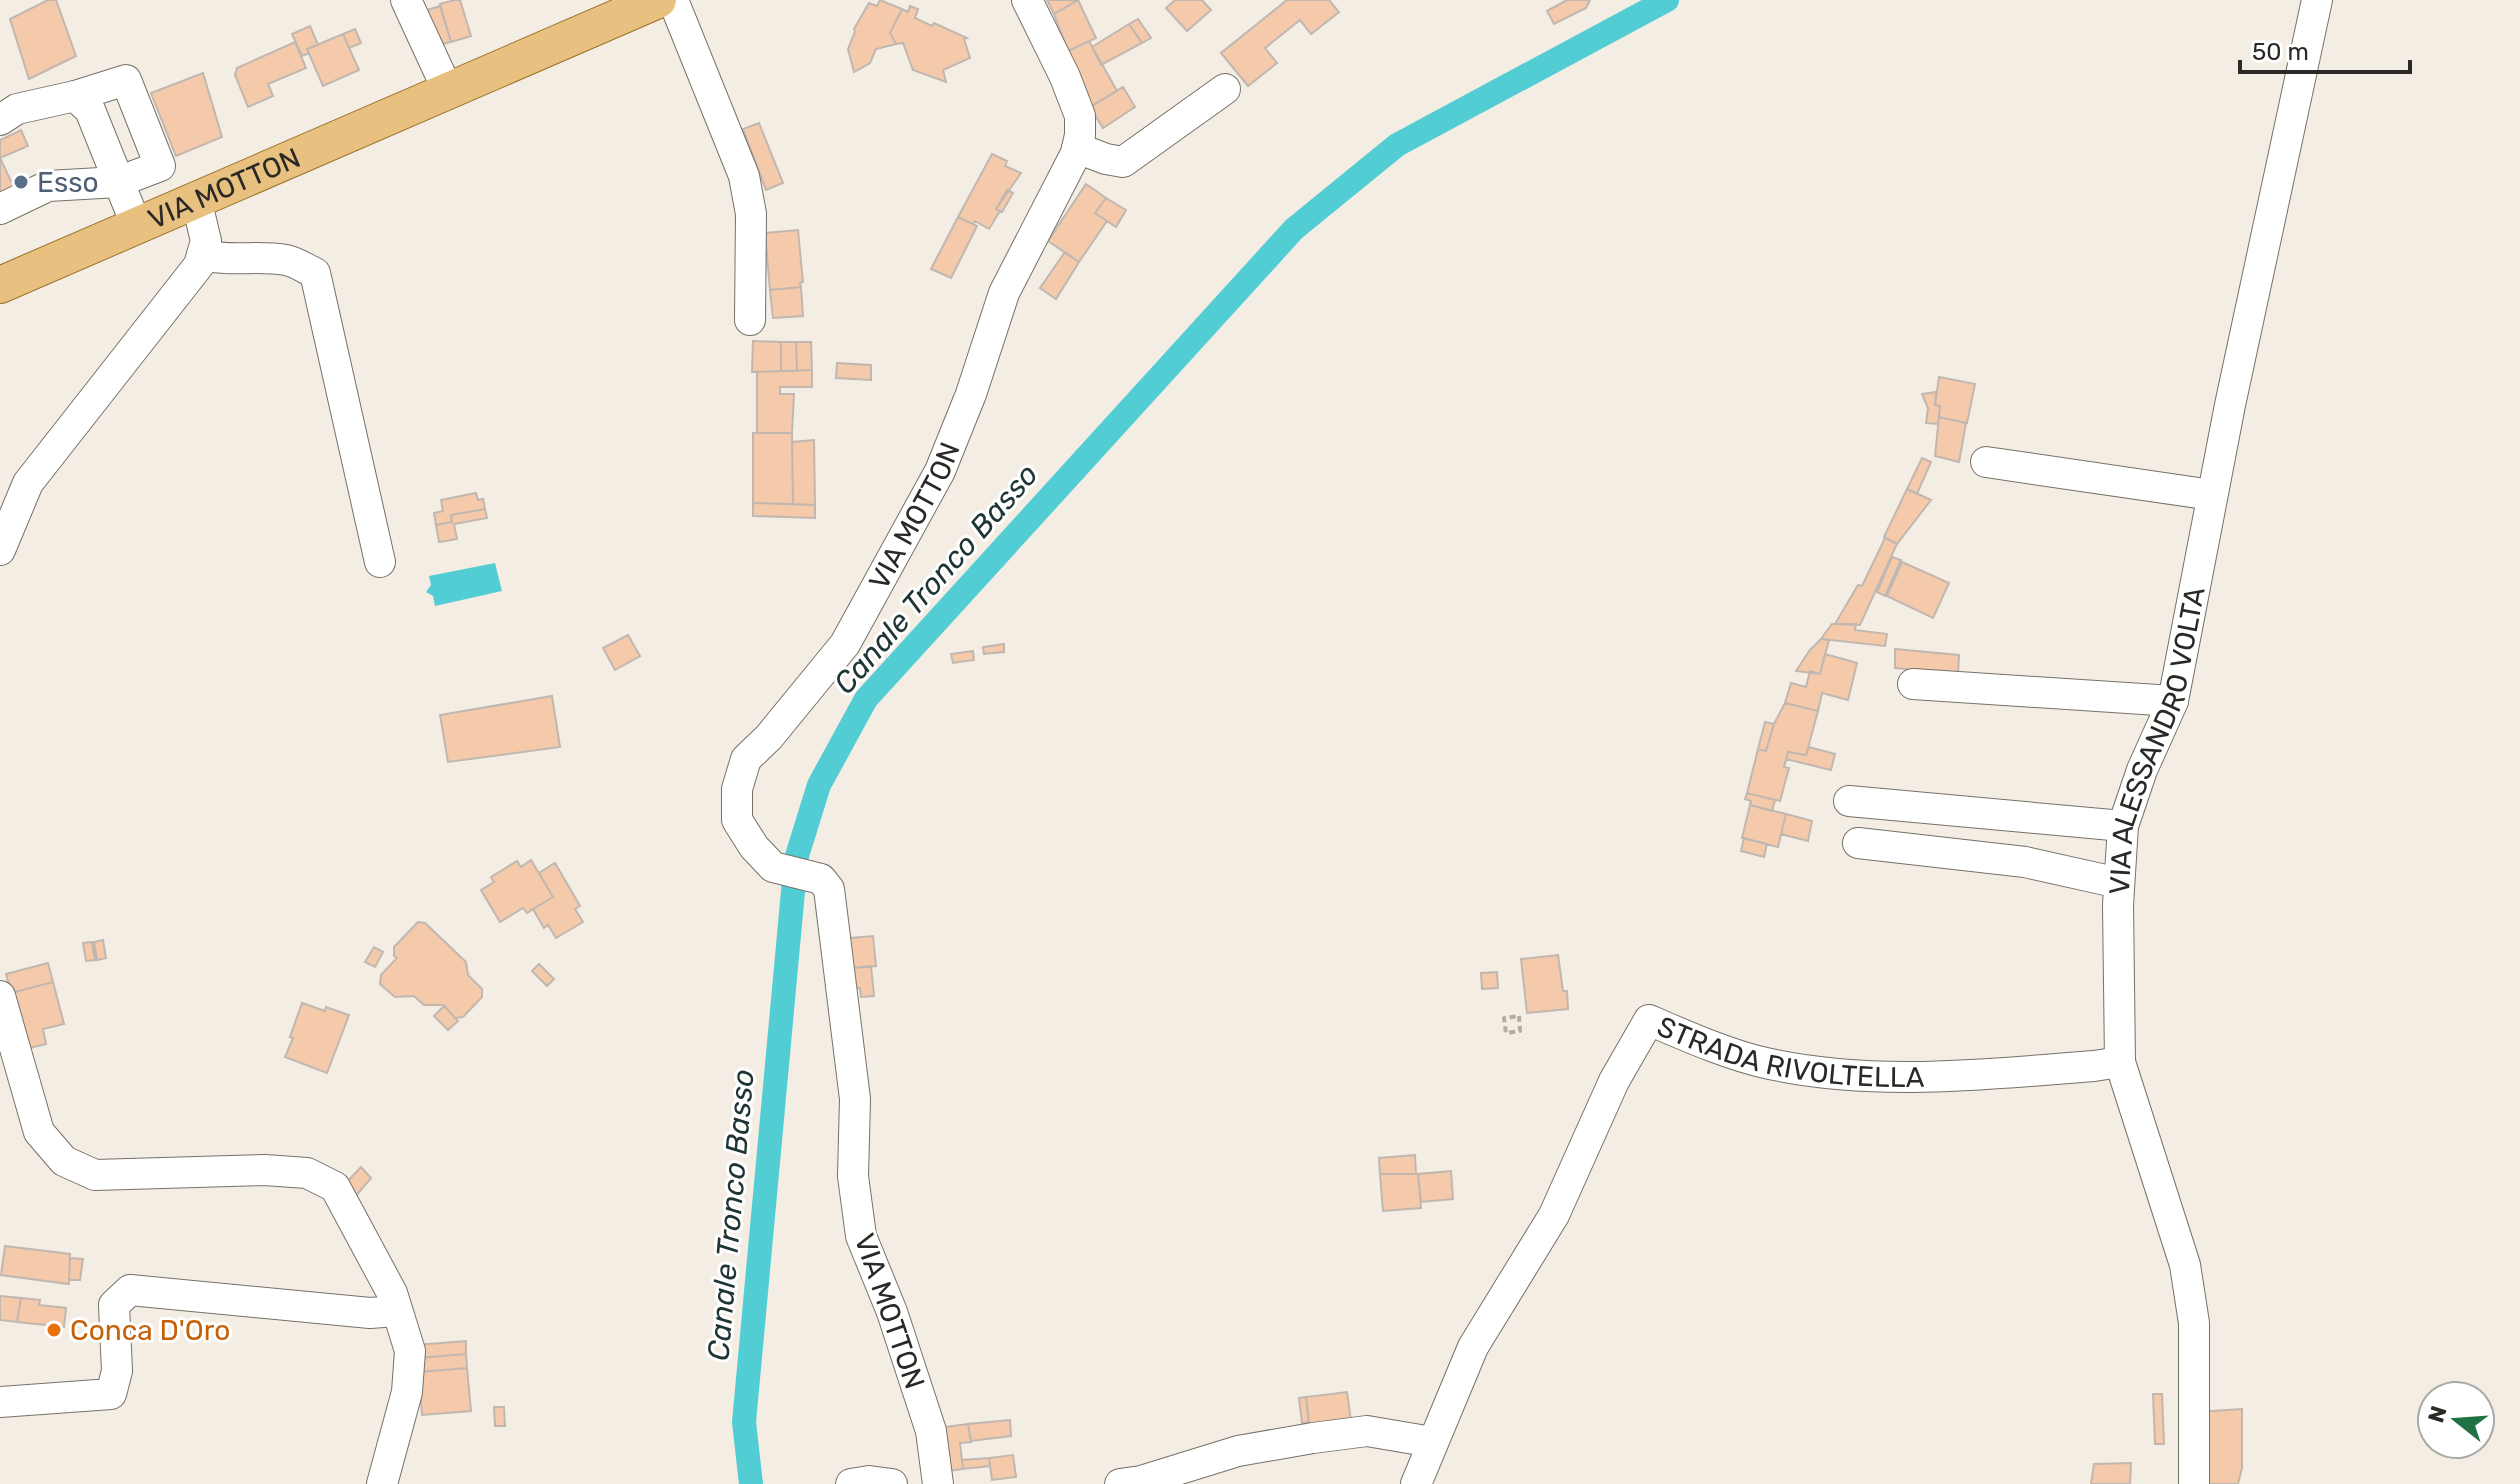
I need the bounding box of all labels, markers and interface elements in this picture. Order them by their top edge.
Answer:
scale bar [2240,24,2410,74]
text: 50 m [2252,38,2309,66]
street label: VIA MOTTON [143,141,305,236]
place label: Esso [37,166,99,199]
marker: Esso [12,173,30,191]
street label: VIA MOTTON [862,437,967,595]
water label: Canale Tronco Basso [826,457,1046,701]
street label: VIA ALESSANDRO VOLTA [2103,584,2212,896]
street label: STRADA RIVOLTELLA [1652,1010,1925,1094]
water label: Canale Tronco Basso [700,1068,762,1362]
street label: VIA MOTTON [848,1229,932,1393]
place label: Conca D'Oro [70,1314,230,1347]
marker: Conca D'Oro [45,1321,63,1339]
north arrow [2416,1380,2496,1460]
text: N [2422,1403,2453,1426]

